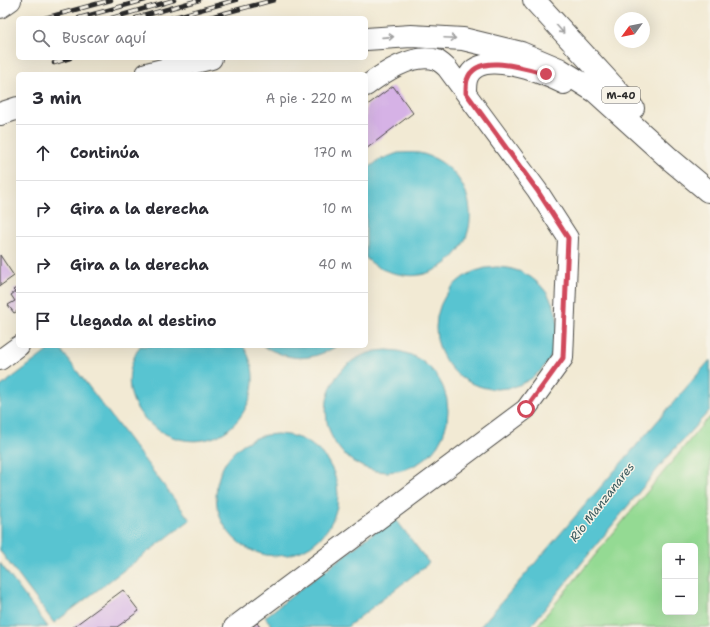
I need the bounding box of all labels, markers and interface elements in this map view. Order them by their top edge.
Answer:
north arrow [614,12,650,48]
search box [16,16,368,60]
one-way arrow [556,24,565,34]
icon: search [30,27,52,49]
text: Buscar aquí [62,28,146,48]
one-way arrow [381,34,394,41]
one-way arrow [443,34,456,42]
route end [537,65,555,83]
text: 3 min [32,87,82,109]
road number: M-40 [602,87,640,103]
text: A pie · 220 m [266,90,352,107]
icon: ahead [32,142,54,164]
text: Continúa [70,143,139,163]
text: 170 m [314,144,352,161]
icon: right [32,198,54,220]
text: Gira a la derecha [70,199,209,219]
text: 10 m [322,200,352,217]
icon: right [32,254,54,276]
text: Gira a la derecha [70,255,209,275]
text: 40 m [318,256,352,273]
icon: arrive [32,310,54,332]
text: Llegada al destino [70,311,217,331]
route start [517,400,535,418]
water label: Río Manzanares [566,459,638,545]
map controls [662,543,698,615]
button: + [662,543,698,579]
button: − [662,579,698,615]

